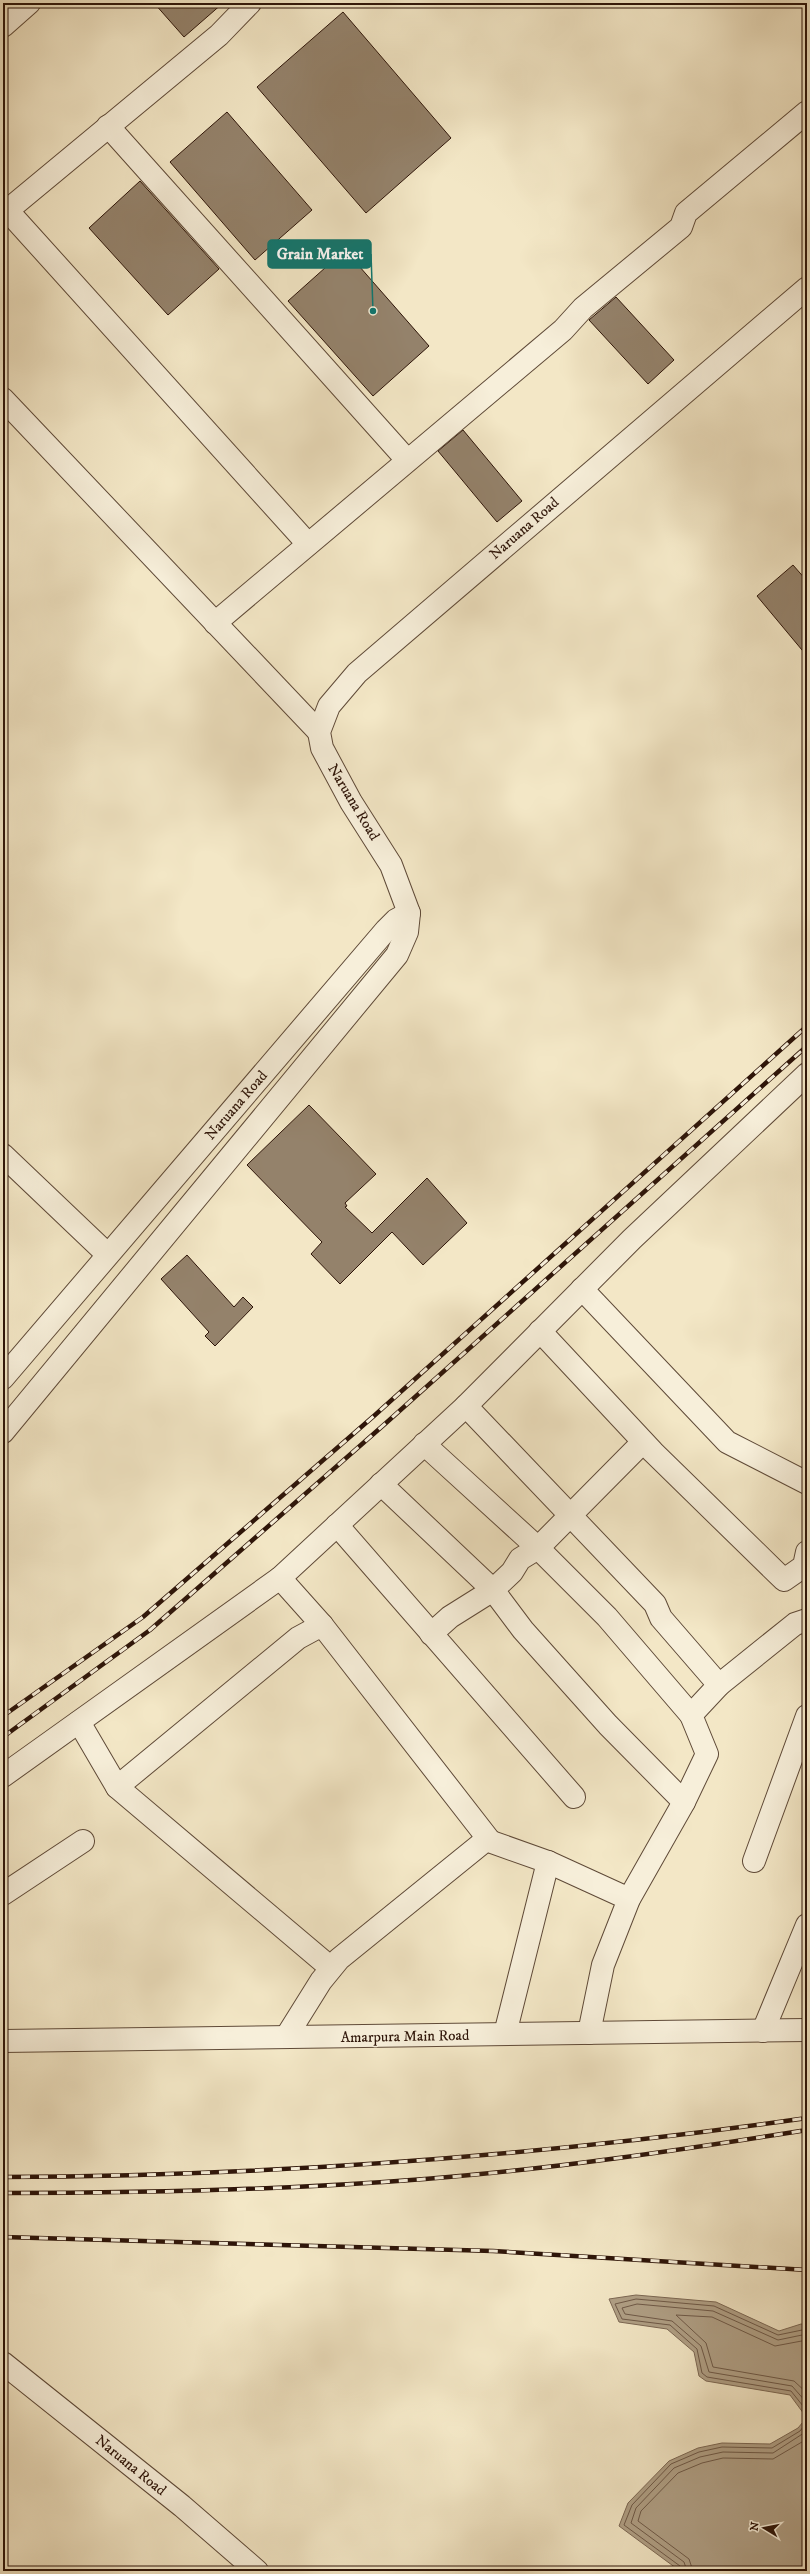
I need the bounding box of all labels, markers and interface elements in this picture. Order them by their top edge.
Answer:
callout: Grain Market [268,240,371,268]
text: Grain Market [277,244,364,264]
street label: Naruana Road [486,493,563,564]
street label: Naruana Road [323,760,384,844]
street label: Naruana Road [201,1066,272,1144]
street label: Amarpura Main Road [340,2026,470,2047]
street label: Naruana Road [91,2431,170,2500]
north arrow [744,2508,784,2548]
text: N [747,2521,763,2532]

